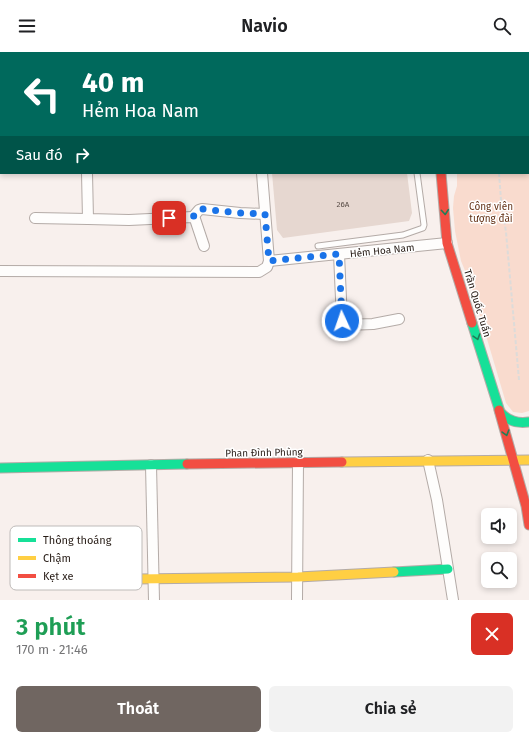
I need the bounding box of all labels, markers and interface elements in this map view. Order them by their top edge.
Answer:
icon: menu [16,15,38,37]
text: Navio [241,15,288,37]
icon: search [491,15,513,37]
text: 40 m [82,66,145,99]
icon: left [16,68,68,120]
text: Hẻm Hoa Nam [82,100,199,122]
icon: right [71,144,93,166]
text: Sau đó [16,146,63,164]
house number: 26A [337,200,350,209]
pin [152,201,186,235]
park label: Công viên tượng đài [469,201,513,225]
icon: arrive [158,207,180,229]
one-way arrow [440,209,449,215]
street label: Hẻm Hoa Nam [349,241,415,260]
street label: Trần Quốc Tuấn [461,268,494,339]
position arrow [321,300,363,342]
one-way arrow [472,334,481,341]
one-way arrow [501,429,510,436]
street label: Phan Đình Phùng [225,445,304,460]
map controls [481,508,517,588]
button: sound [481,508,517,544]
legend [10,526,142,590]
text: Thông thoáng [43,534,112,547]
text: Chậm [43,552,71,565]
button: search [481,552,517,588]
text: Kẹt xe [43,570,73,583]
text: 3 phút [16,613,85,641]
button: close [471,613,513,655]
text: 170 m · 21:46 [16,642,88,657]
button: Thoát [16,686,261,732]
button: Chia sẻ [269,686,513,732]

